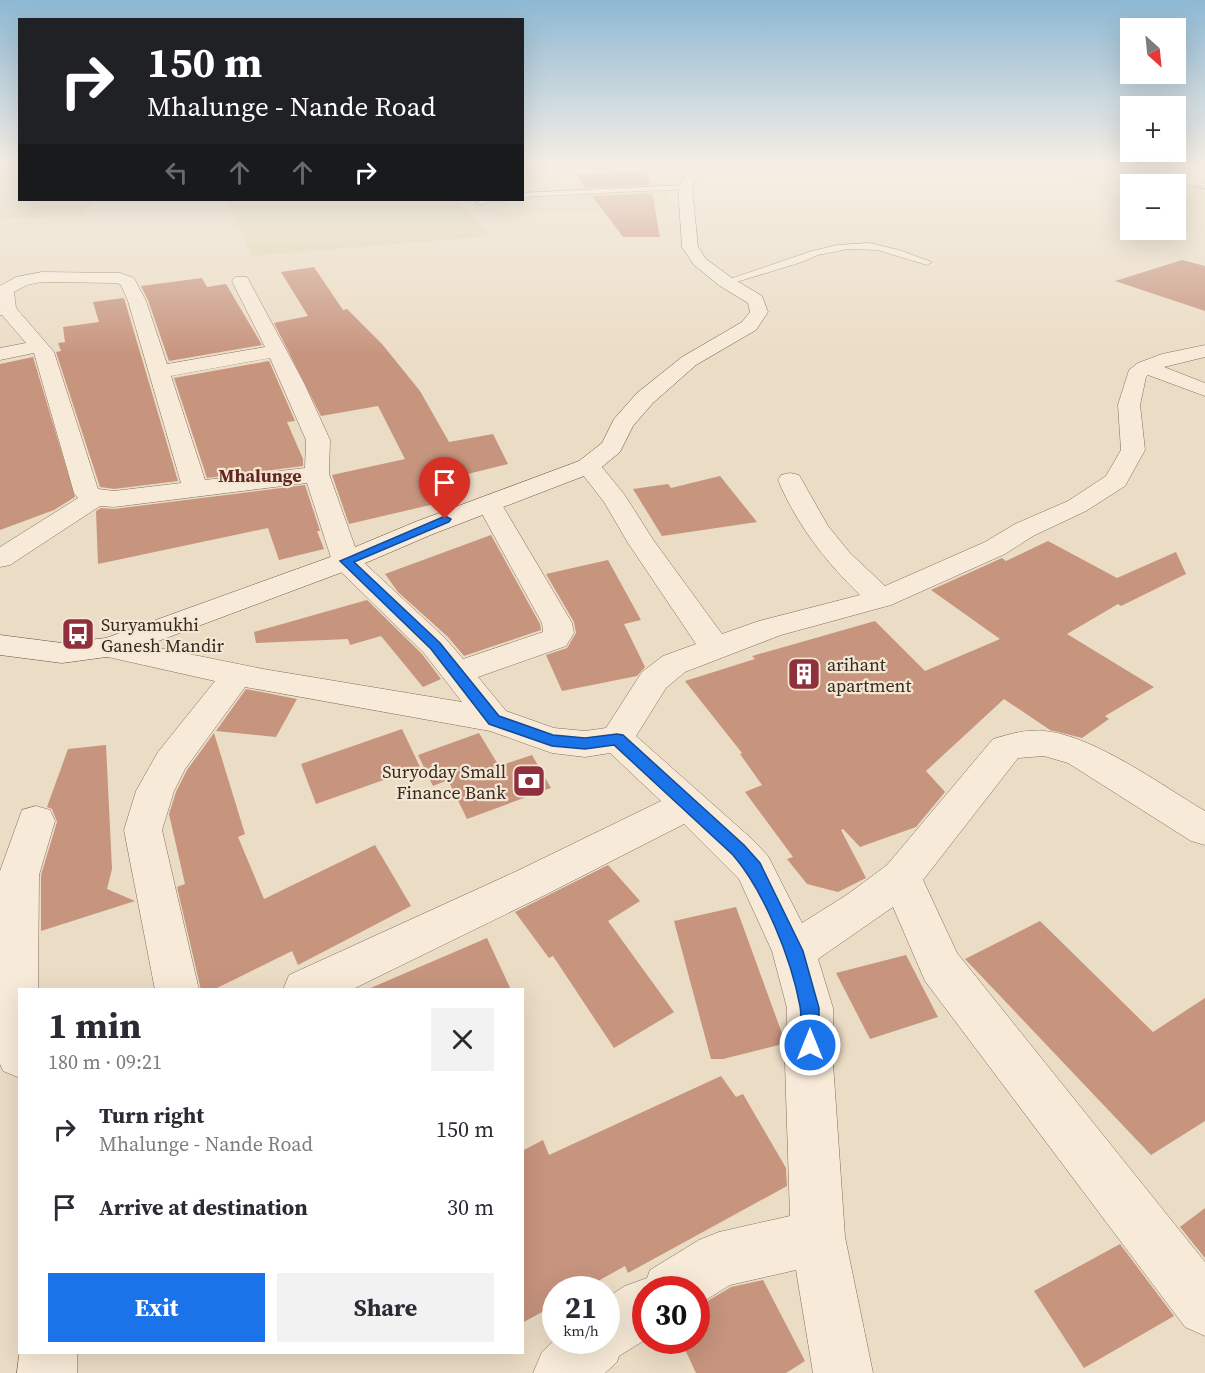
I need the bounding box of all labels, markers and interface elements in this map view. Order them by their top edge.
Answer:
north arrow [1120,18,1186,84]
map controls [1120,18,1186,240]
text: 150 m [147,33,262,91]
icon: right [48,42,126,120]
text: Mhalunge - Nande Road [147,88,436,125]
button: + [1120,96,1186,162]
icon: left [160,156,193,189]
icon: ahead [223,156,256,189]
icon: ahead [286,156,319,189]
icon: right [349,156,382,189]
button: − [1120,174,1186,240]
pin [419,457,470,519]
district label: Mhalunge [218,463,302,488]
icon: arrive [428,466,461,499]
place label: Suryamukhi Ganesh Mandir [101,612,225,658]
bus stop icon: Suryamukhi Ganesh Mandir [60,616,96,652]
place label: arihant apartment [827,652,911,698]
building icon: arihant apartment [786,656,822,692]
place label: Suryoday Small Finance Bank [382,759,506,805]
bank icon: Suryoday Small Finance Bank [511,763,547,799]
text: 1 min [48,1001,141,1050]
button: close [431,1008,494,1071]
position arrow [778,1013,842,1077]
text: 180 m · 09:21 [48,1048,162,1076]
text: Turn right [99,1100,204,1130]
icon: right [48,1113,81,1146]
text: 150 m [436,1114,494,1144]
text: Mhalunge - Nande Road [99,1130,313,1158]
icon: arrive [48,1191,81,1224]
text: Arrive at destination [99,1192,308,1222]
text: 30 m [447,1192,494,1222]
button: Exit [48,1273,265,1342]
button: Share [277,1273,494,1342]
speed limit sign: 30 [632,1276,710,1354]
text: 21 [565,1287,597,1328]
text: km/h [563,1320,599,1341]

